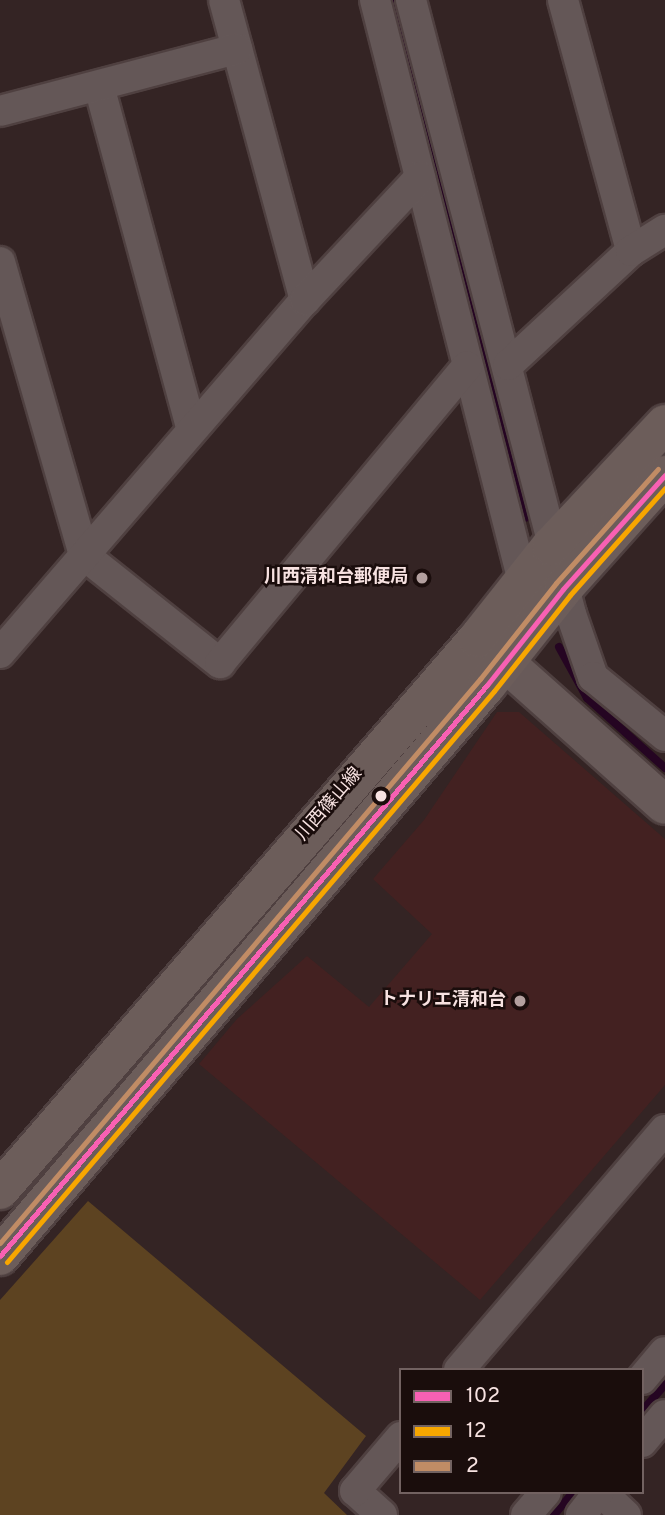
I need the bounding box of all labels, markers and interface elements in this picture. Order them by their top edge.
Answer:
place label: 川西清和台郵便局 [264,567,408,589]
marker: 川西清和台郵便局 [414,570,430,586]
street label: 川西篠山線 [292,764,368,846]
unlabelled marker [374,789,388,803]
place label: トナリエ清和台 [380,990,506,1012]
marker: トナリエ清和台 [512,993,528,1009]
legend [399,1368,644,1494]
text: 102 [466,1383,500,1410]
text: 12 [466,1418,487,1445]
text: 2 [466,1453,479,1480]

